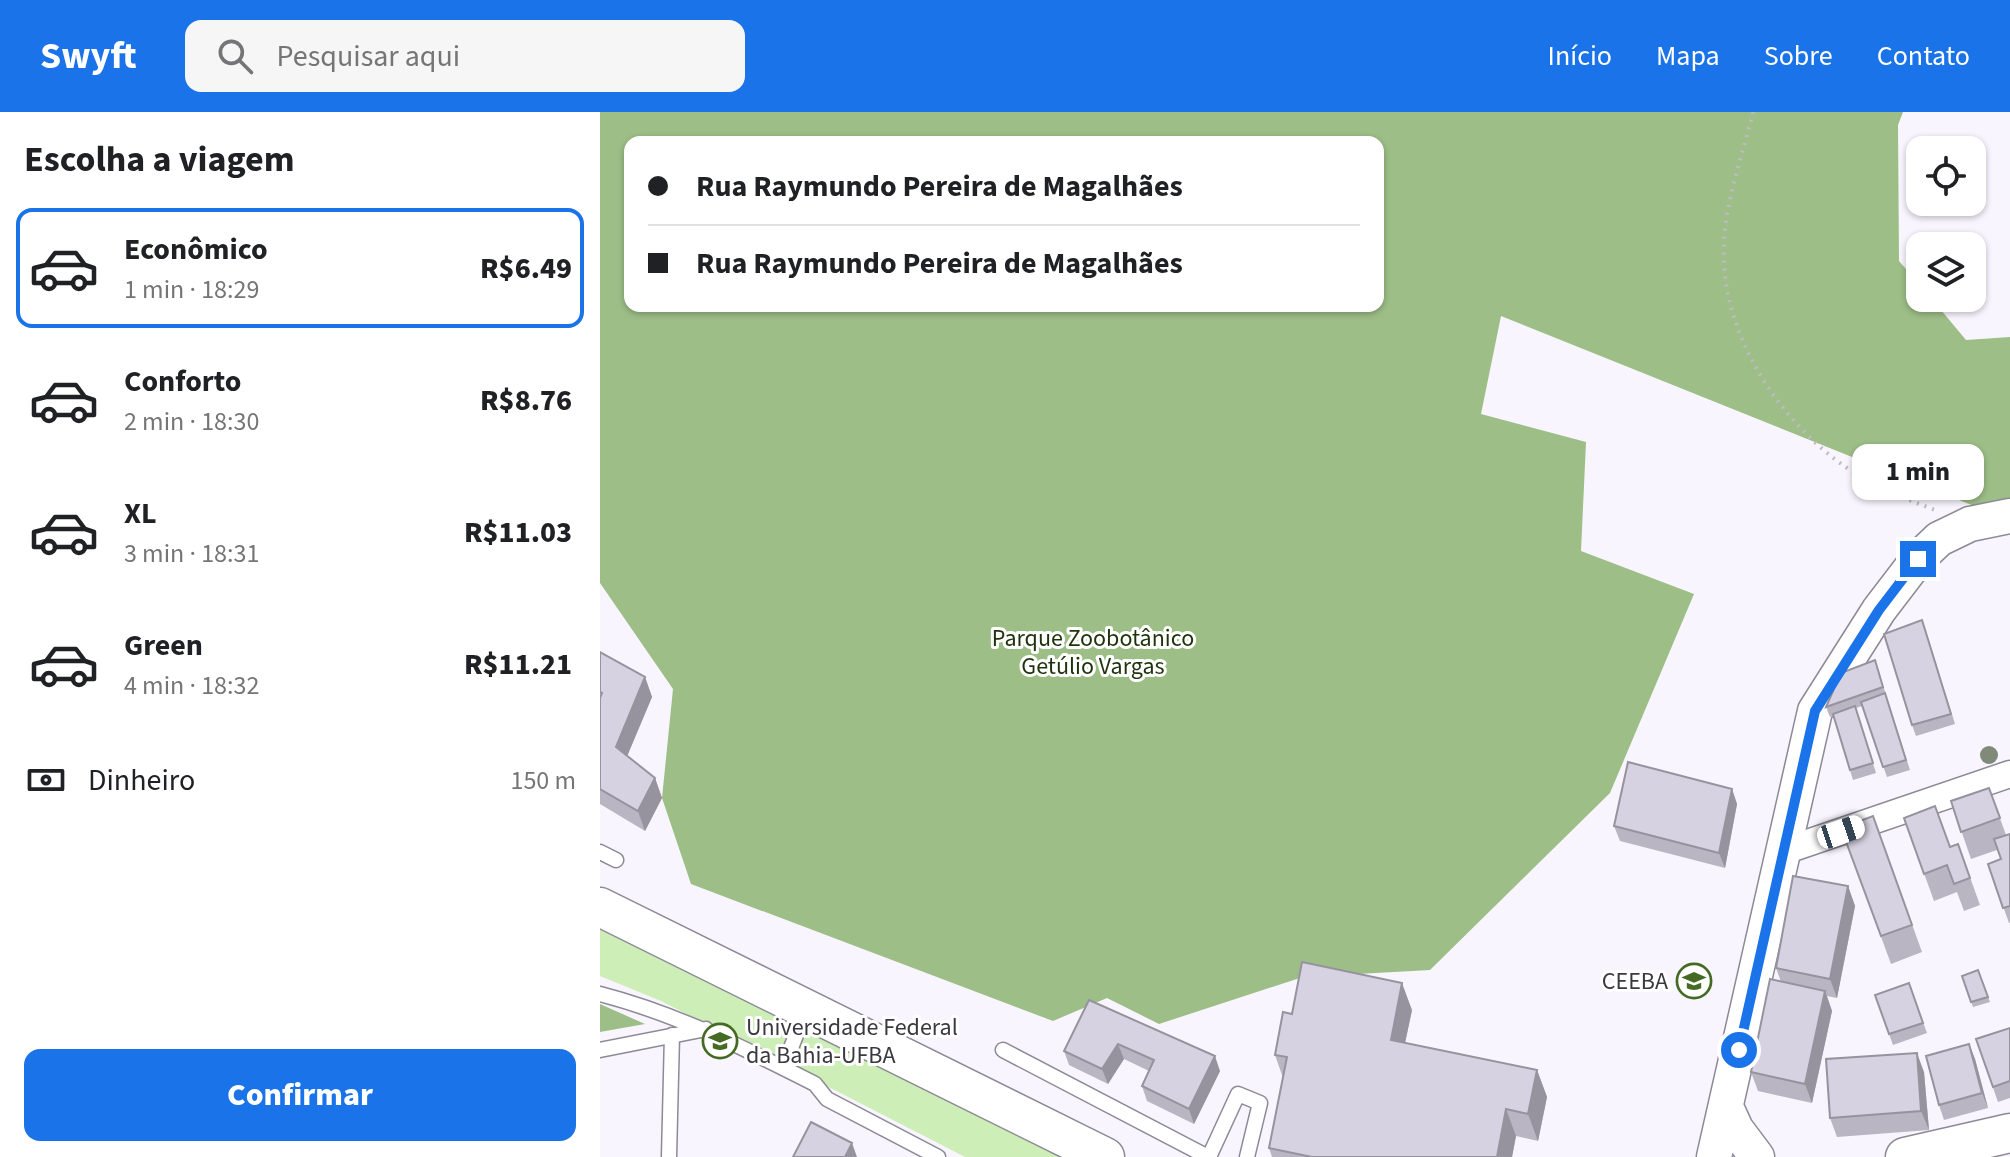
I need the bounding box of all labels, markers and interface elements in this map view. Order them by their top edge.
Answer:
search box [185,20,745,92]
text: Swyft [40,29,137,83]
icon: search [213,34,257,78]
text: Pesquisar aqui [277,35,460,78]
text: Início [1548,36,1612,76]
text: Mapa [1656,36,1720,76]
text: Sobre [1764,36,1833,76]
text: Contato [1877,36,1970,76]
text: Escolha a viagem [24,134,295,185]
map controls [1906,136,1986,312]
button: locate [1906,136,1986,216]
text: Rua Raymundo Pereira de Magalhães [696,165,1183,208]
text: Econômico [124,228,268,271]
icon: car [28,232,100,304]
button: layers [1906,232,1986,312]
text: Rua Raymundo Pereira de Magalhães [696,242,1183,285]
text: R$6.49 [480,247,572,290]
text: 1 min · 18:29 [124,271,259,308]
text: Conforto [124,360,241,403]
icon: car [28,364,100,436]
text: R$8.76 [480,379,572,422]
text: 2 min · 18:30 [124,403,259,440]
callout: 1 min [1852,443,1984,499]
text: 1 min [1886,453,1950,490]
text: XL [124,492,157,535]
icon: car [28,496,100,568]
text: R$11.03 [464,511,572,554]
text: 3 min · 18:31 [124,535,259,572]
route end [1900,541,1936,577]
park label: Parque Zoobotânico Getúlio Vargas [992,621,1194,684]
text: Green [124,624,203,667]
icon: car [28,628,100,700]
text: R$11.21 [464,643,572,686]
text: 4 min · 18:32 [124,667,259,704]
icon: cash [24,758,68,802]
text: Dinheiro [88,759,195,802]
text: 150 m [510,762,576,799]
car [1814,813,1868,851]
school or university icon: CEEBA [1675,962,1713,1000]
place label: CEEBA [1602,964,1668,999]
place label: Universidade Federal da Bahia-UFBA [746,1010,958,1073]
school or university icon: Universidade Federal da Bahia-UFBA [701,1022,739,1060]
route start [1721,1032,1757,1068]
button: Confirmar [24,1049,576,1141]

